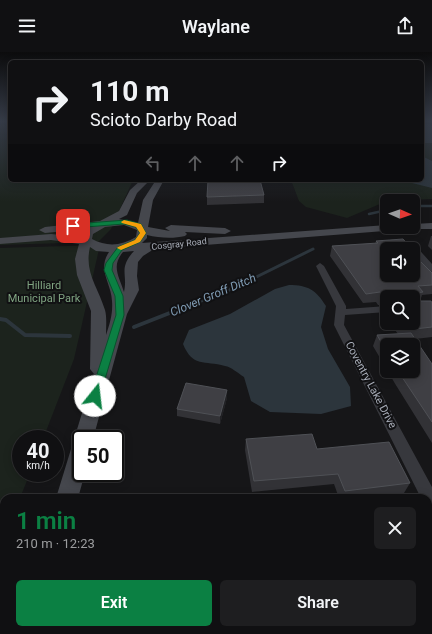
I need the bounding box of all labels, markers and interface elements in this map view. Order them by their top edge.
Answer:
icon: menu [16,15,38,37]
icon: share [394,15,416,37]
text: Waylane [182,16,250,37]
text: 110 m [90,75,169,108]
icon: right [24,76,76,128]
text: Scioto Darby Road [90,109,237,130]
icon: left [142,152,164,174]
icon: ahead [184,152,206,174]
icon: ahead [226,152,248,174]
icon: right [268,152,290,174]
north arrow [380,194,420,234]
map controls [380,194,420,378]
pin [56,209,90,243]
icon: arrive [62,215,84,237]
street label: Cosgray Road [151,236,207,252]
button: sound [380,242,420,282]
water label: Clover Groff Ditch [168,271,258,319]
park label: Hilliard Municipal Park [8,279,81,305]
button: search [380,290,420,330]
button: layers [380,338,420,378]
street label: Coventry Lake Drive [343,339,399,431]
position arrow [74,375,116,417]
speed limit sign: 50 [72,430,124,482]
text: 40 [27,439,49,463]
text: km/h [26,460,50,471]
text: 1 min [16,507,76,535]
button: close [374,507,416,549]
text: 210 m · 12:23 [16,536,95,551]
button: Exit [16,580,212,626]
button: Share [220,580,416,626]

